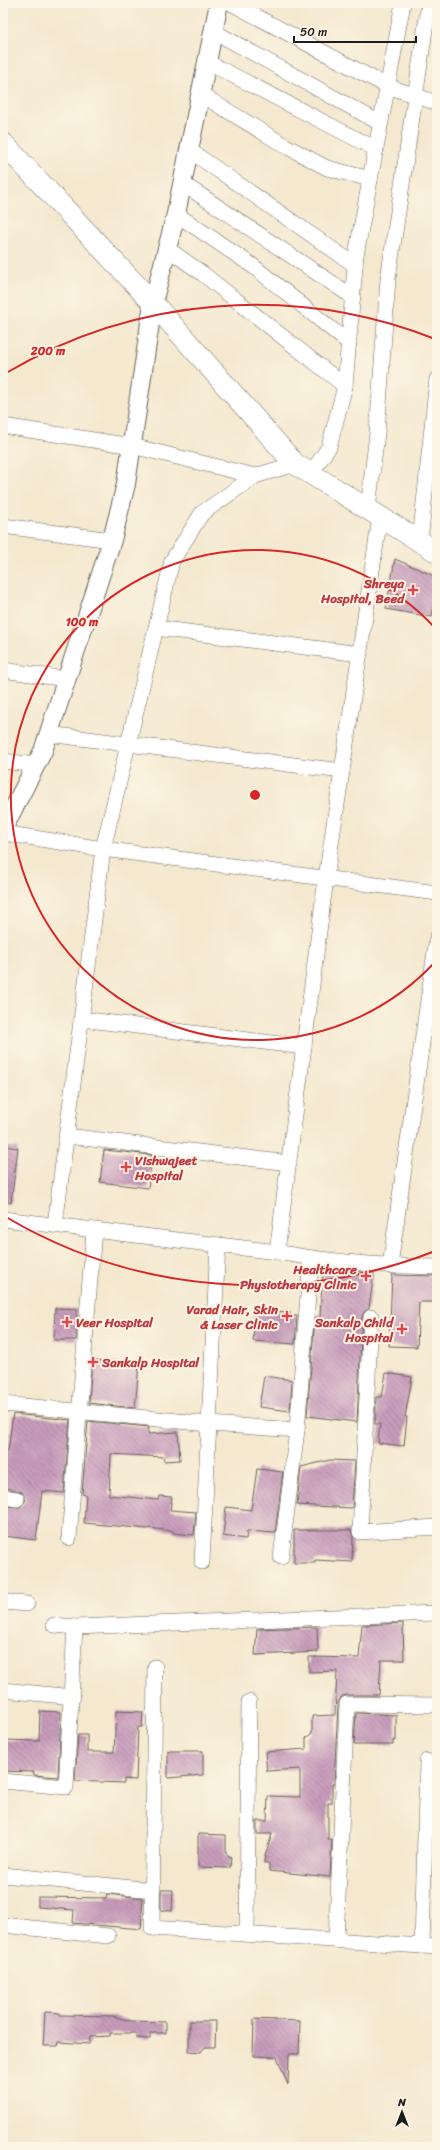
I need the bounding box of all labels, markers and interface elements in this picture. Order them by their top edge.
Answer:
scale bar [294,18,416,44]
text: 50 m [300,21,327,43]
text: 200 m [30,340,66,362]
place label: Shreya Hospital, Beed [320,572,405,610]
marker: Shreya Hospital, Beed [407,584,419,596]
text: 100 m [66,611,99,633]
centre of rings [248,788,262,802]
place label: Vishwajeet Hospital [134,1149,198,1187]
marker: Vishwajeet Hospital [120,1161,132,1173]
place label: Healthcare Physiotherapy Clinic [240,1258,357,1296]
marker: Healthcare Physiotherapy Clinic [360,1270,372,1282]
place label: Varad Hair, Skin & Laser Clinic [187,1298,279,1336]
marker: Varad Hair, Skin & Laser Clinic [281,1310,293,1322]
place label: Veer Hospital [76,1311,154,1334]
place label: Sankalp Child Hospital [314,1311,394,1349]
marker: Veer Hospital [61,1316,73,1328]
marker: Sankalp Child Hospital [396,1323,408,1335]
place label: Sankalp Hospital [101,1351,200,1374]
marker: Sankalp Hospital [87,1356,99,1368]
north arrow [382,2092,422,2132]
text: N [397,2093,406,2112]

